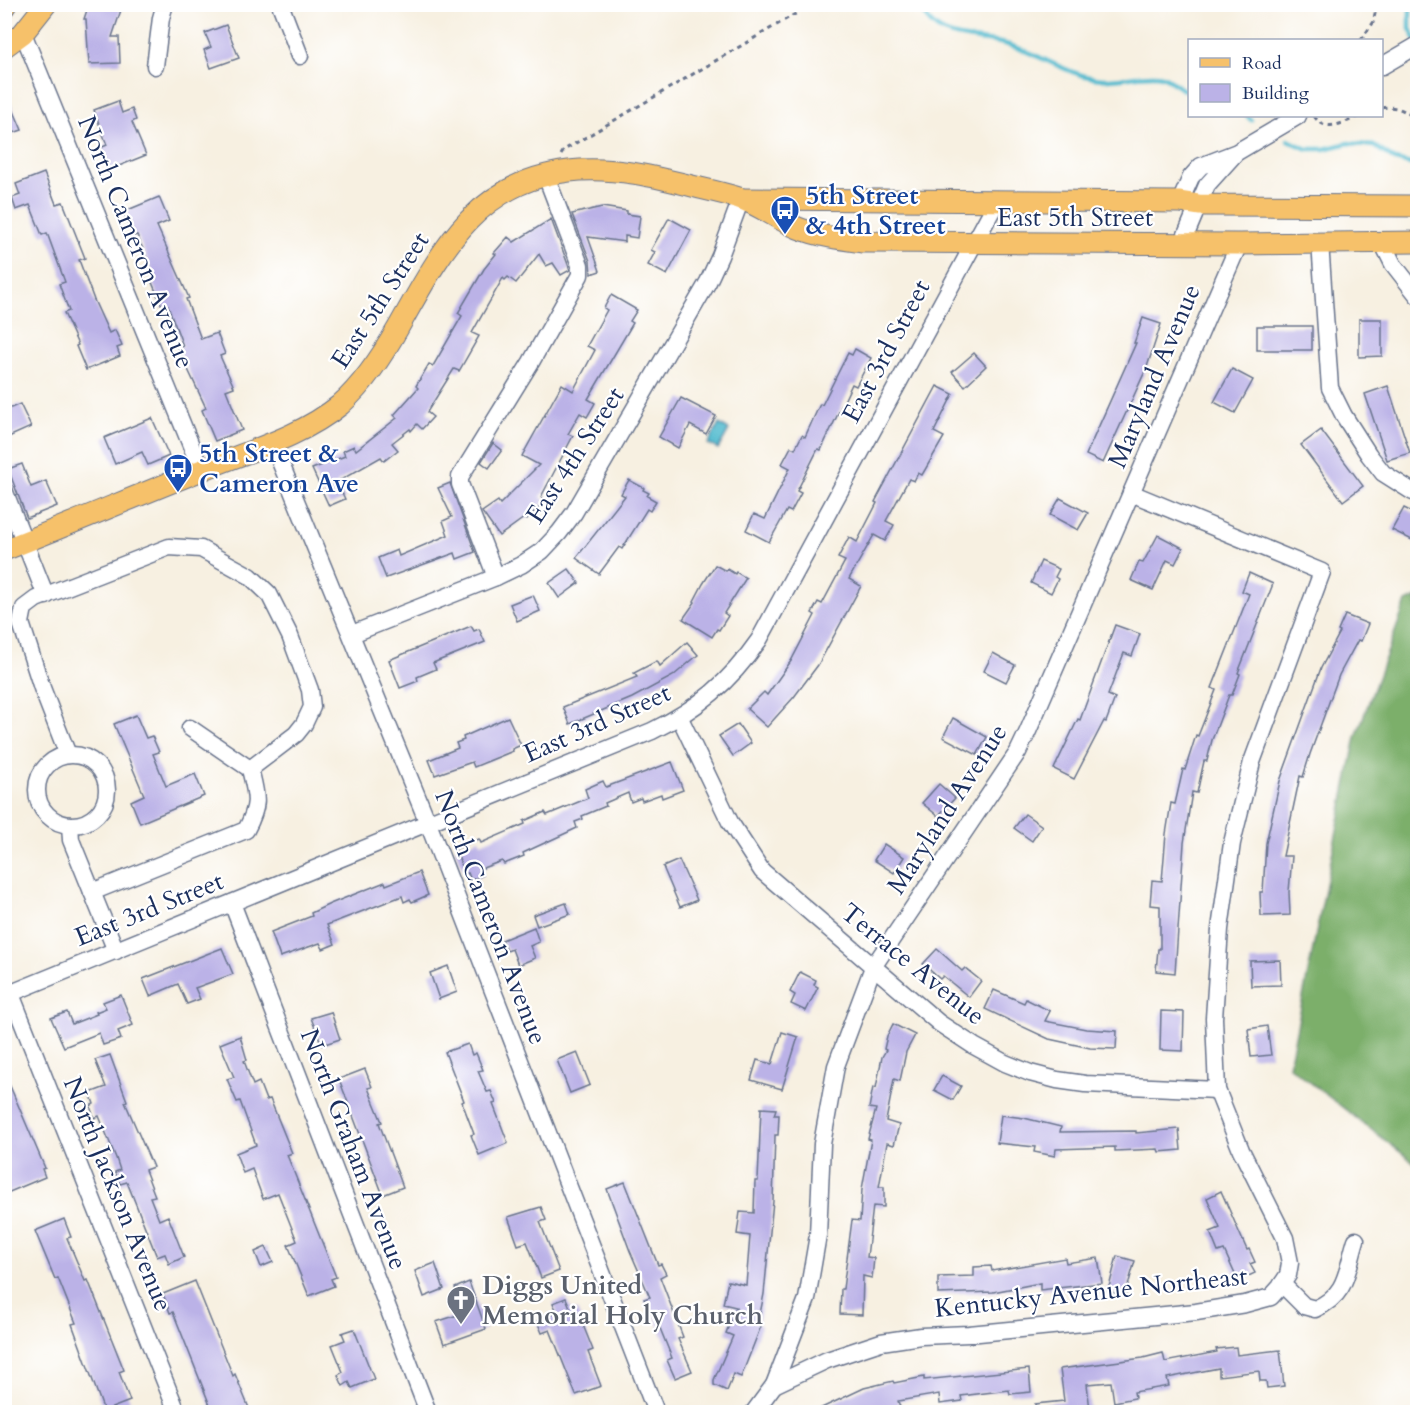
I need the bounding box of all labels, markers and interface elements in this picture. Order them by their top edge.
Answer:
legend [1188,39,1383,117]
text: Road [1242,51,1282,76]
text: Building [1242,81,1310,106]
street label: North Cameron Avenue [69,110,203,374]
place label: 5th Street & 4th Street [806,178,946,243]
bus stop icon: 5th Street & 4th Street [769,194,801,236]
street label: East 5th Street [997,200,1153,235]
street label: East 5th Street [323,225,437,375]
street label: East 3rd Street [834,273,938,429]
street label: Maryland Avenue [1099,279,1209,473]
street label: East 4th Street [518,380,632,530]
place label: 5th Street & Cameron Ave [199,436,359,501]
bus stop icon: 5th Street & Cameron Ave [162,452,194,494]
street label: East 3rd Street [518,675,676,771]
street label: Maryland Avenue [879,717,1015,901]
street label: North Cameron Avenue [426,785,556,1049]
street label: East 3rd Street [69,863,229,955]
street label: Terrace Avenue [834,895,992,1033]
street label: North Graham Avenue [292,1024,416,1274]
street label: North Jackson Avenue [55,1072,181,1316]
street label: Kentucky Avenue Northeast [933,1258,1249,1326]
place label: Diggs United Memorial Holy Church [482,1268,763,1333]
church icon: Diggs United Memorial Holy Church [445,1284,477,1326]

